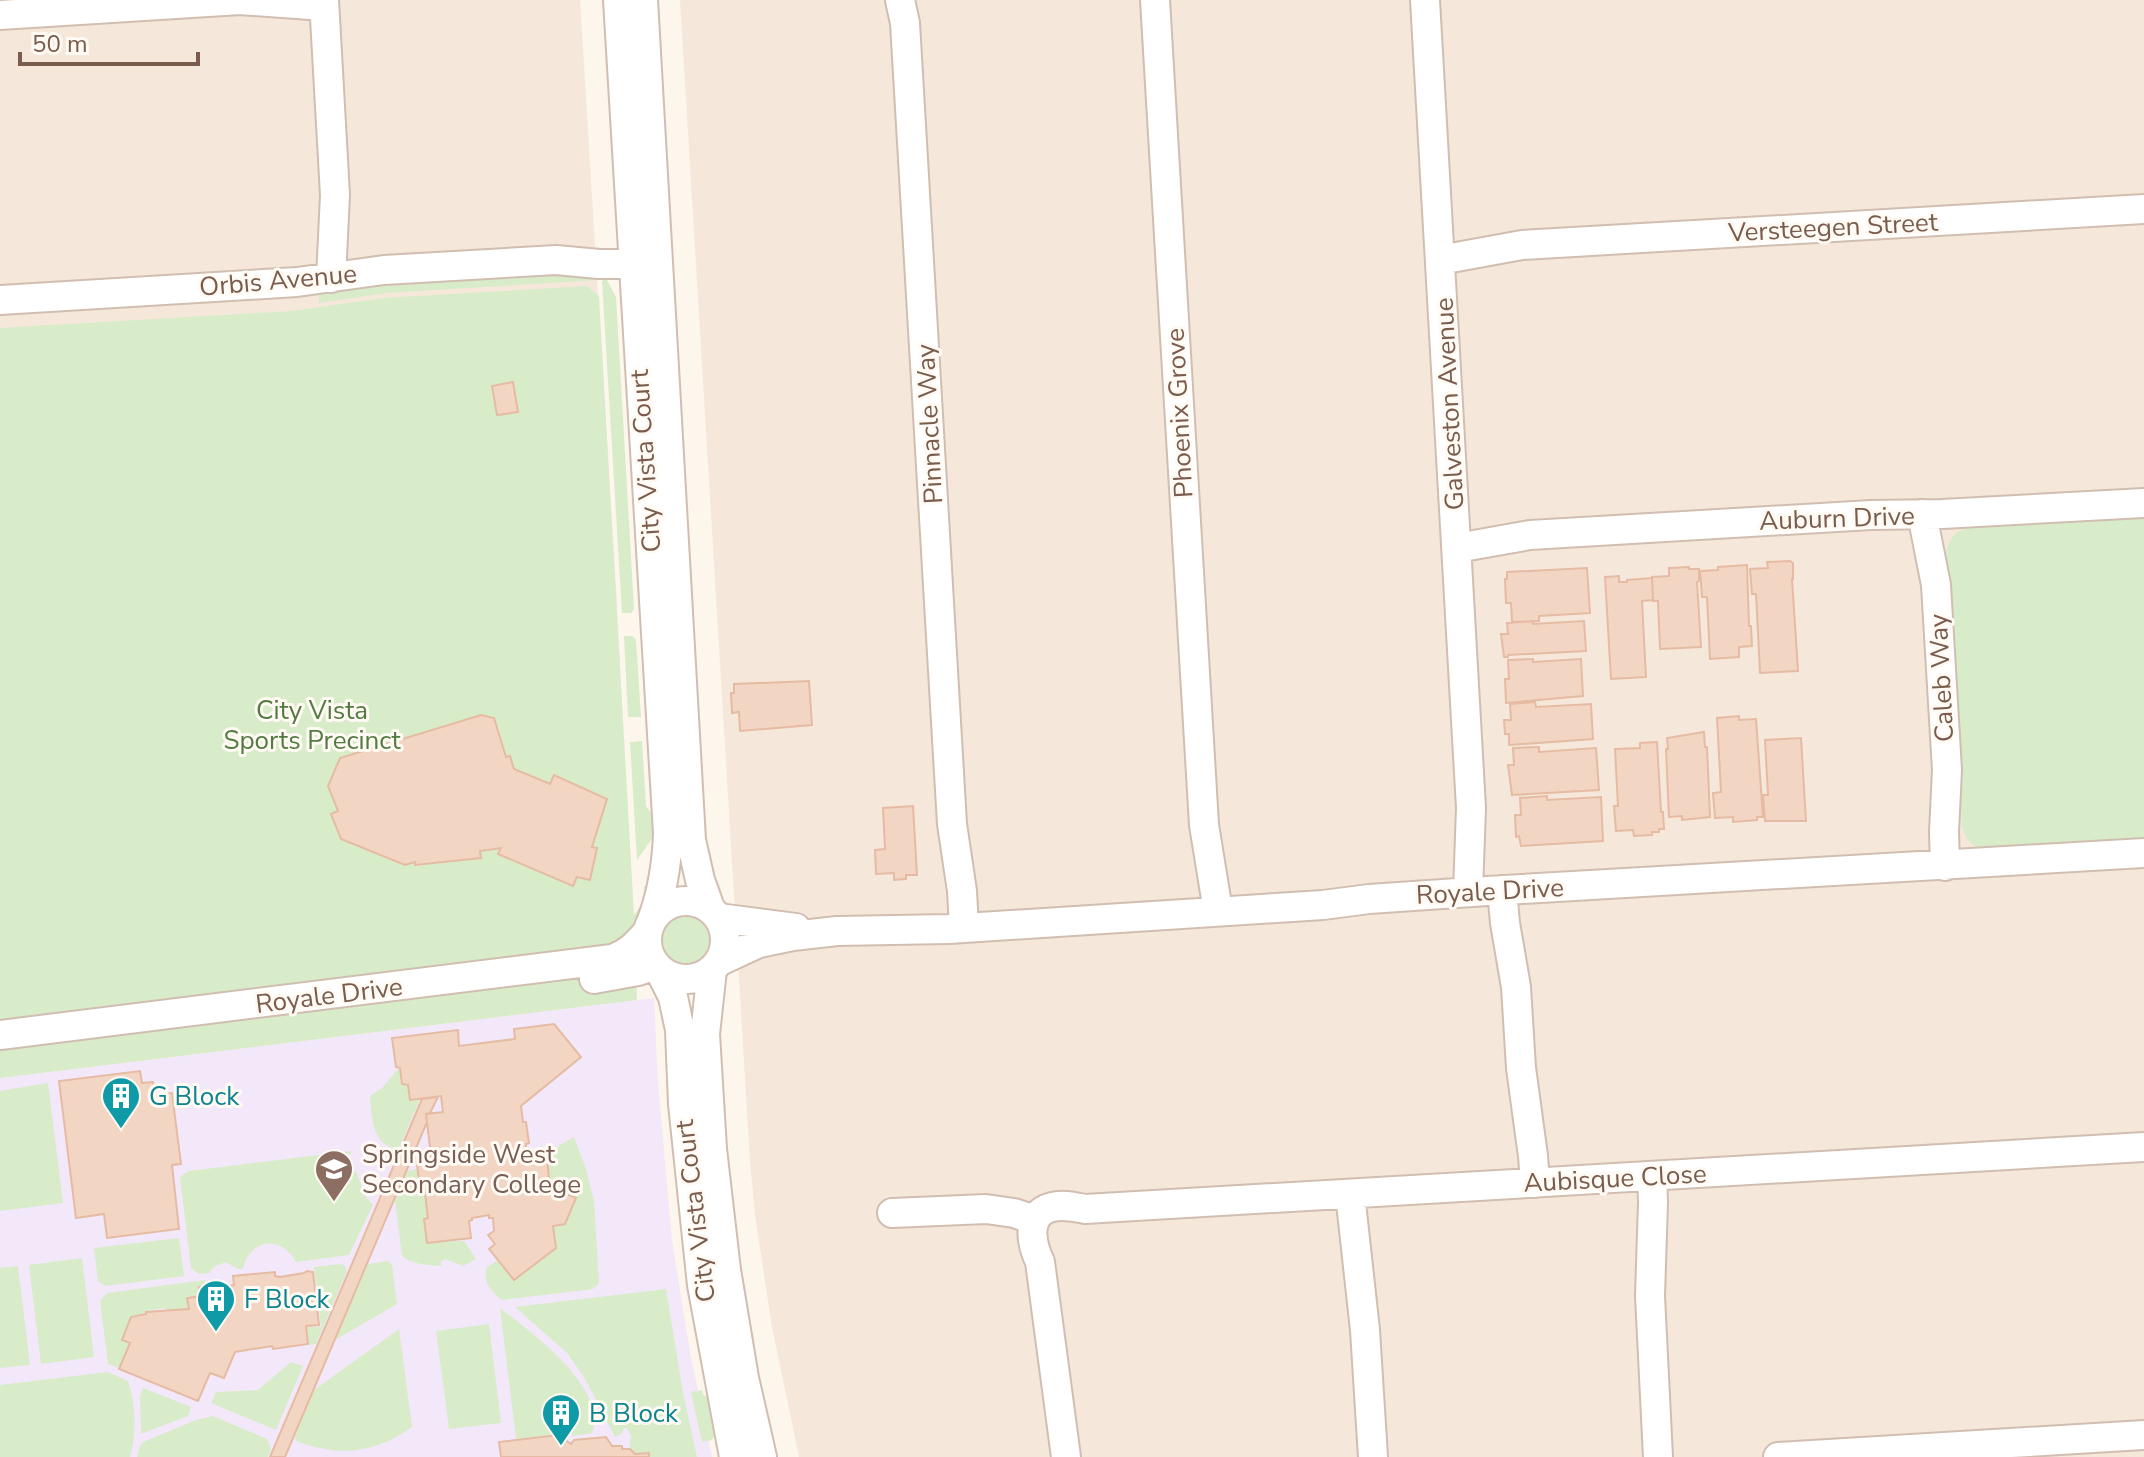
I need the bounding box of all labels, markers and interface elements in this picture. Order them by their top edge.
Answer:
scale bar [20,16,198,66]
text: 50 m [32,28,88,60]
street label: Versteegen Street [1726,204,1940,251]
street label: Orbis Avenue [198,256,358,305]
street label: Galveston Avenue [1426,297,1473,511]
street label: Phoenix Grove [1158,327,1201,499]
street label: Pinnacle Way [908,342,951,505]
street label: City Vista Court [622,367,669,554]
street label: Auburn Drive [1759,498,1915,539]
street label: Caleb Way [1921,612,1962,743]
park label: City Vista Sports Precinct [223,693,401,758]
street label: Royale Drive [1415,870,1565,913]
street label: Royale Drive [253,969,405,1022]
building icon: G Block [100,1075,142,1130]
place label: G Block [149,1079,240,1114]
street label: City Vista Court [667,1117,724,1304]
place label: Springside West Secondary College [362,1137,581,1202]
school or university icon: Springside West Secondary College [313,1148,355,1203]
street label: Aubisque Close [1523,1156,1707,1201]
building icon: F Block [195,1278,237,1333]
place label: F Block [244,1282,331,1317]
building icon: B Block [540,1392,582,1447]
place label: B Block [589,1396,679,1431]

